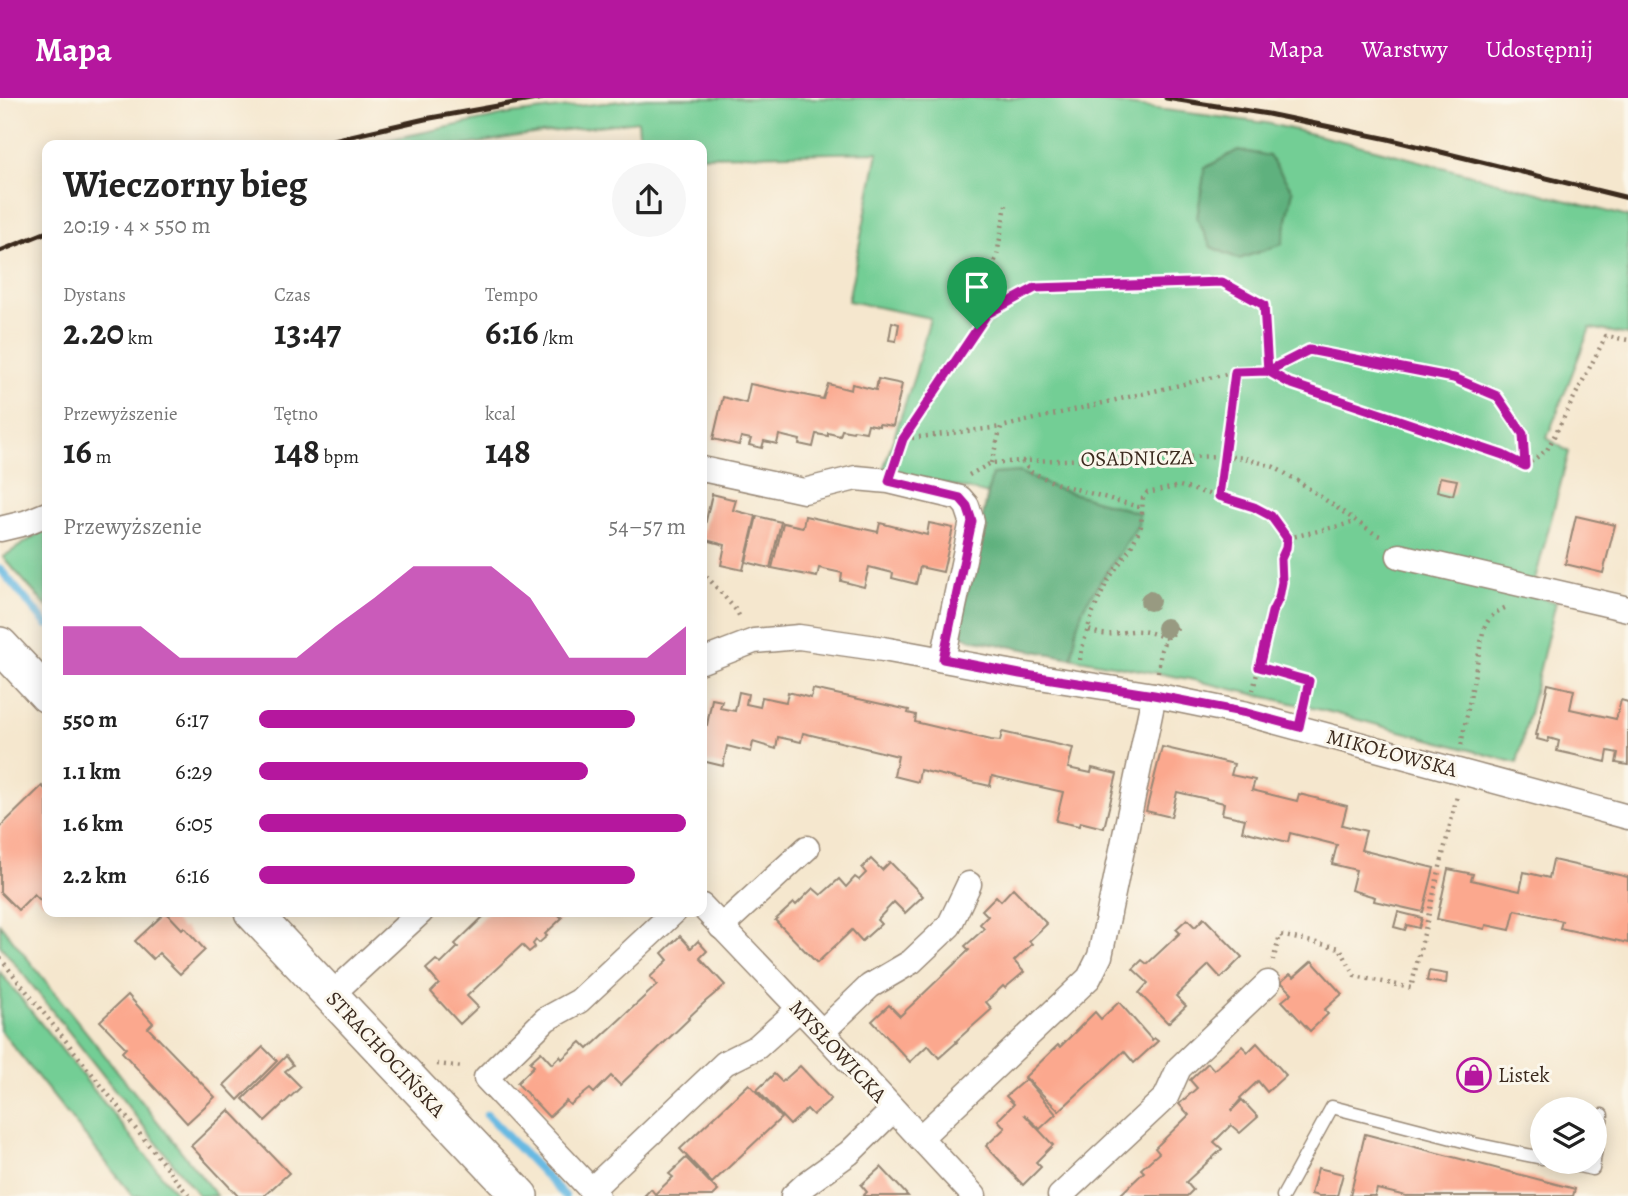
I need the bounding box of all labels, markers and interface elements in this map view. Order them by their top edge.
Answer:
text: Mapa [35,27,112,72]
text: Mapa [1268,33,1324,65]
text: Warstwy [1362,33,1448,65]
text: Udostępnij [1486,33,1593,65]
text: Wieczorny bieg [63,158,308,210]
button: share [612,163,686,237]
text: 20:19 · 4 × 550 m [63,210,211,241]
pin [947,257,1007,329]
icon: arrive [958,268,996,306]
text: Dystans [63,282,126,308]
text: Czas [274,282,311,308]
text: Tempo [485,282,538,308]
text: 2.20 [63,308,124,356]
text: 13:47 [274,308,341,356]
text: 6:16 [485,308,539,356]
text: km [124,325,153,351]
text: /km [539,325,574,351]
text: Przewyższenie [63,401,178,427]
text: Tętno [274,401,318,427]
text: kcal [485,401,515,427]
text: 16 [63,427,92,475]
text: 148 [274,427,320,475]
text: 148 [485,427,531,475]
street label: OSADNICZA [1080,443,1194,473]
text: m [92,444,111,470]
text: bpm [320,444,359,470]
text: Przewyższenie [63,511,202,542]
text: 54–57 m [608,511,686,542]
text: 550 m [63,704,118,735]
text: 6:17 [175,704,209,735]
street label: MIKOŁOWSKA [1324,722,1461,784]
text: 1.1 km [63,756,121,787]
text: 6:29 [175,756,213,787]
text: 1.6 km [63,808,123,839]
text: 6:05 [175,808,213,839]
text: 2.2 km [63,860,127,891]
text: 6:16 [175,860,210,891]
street label: STRACHOCIŃSKA [320,985,452,1124]
street label: MYSŁOWICKA [783,994,893,1109]
shop icon: Listek [1455,1056,1493,1094]
place label: Listek [1498,1061,1550,1089]
map controls [1530,1097,1607,1174]
button: layers [1530,1097,1607,1174]

